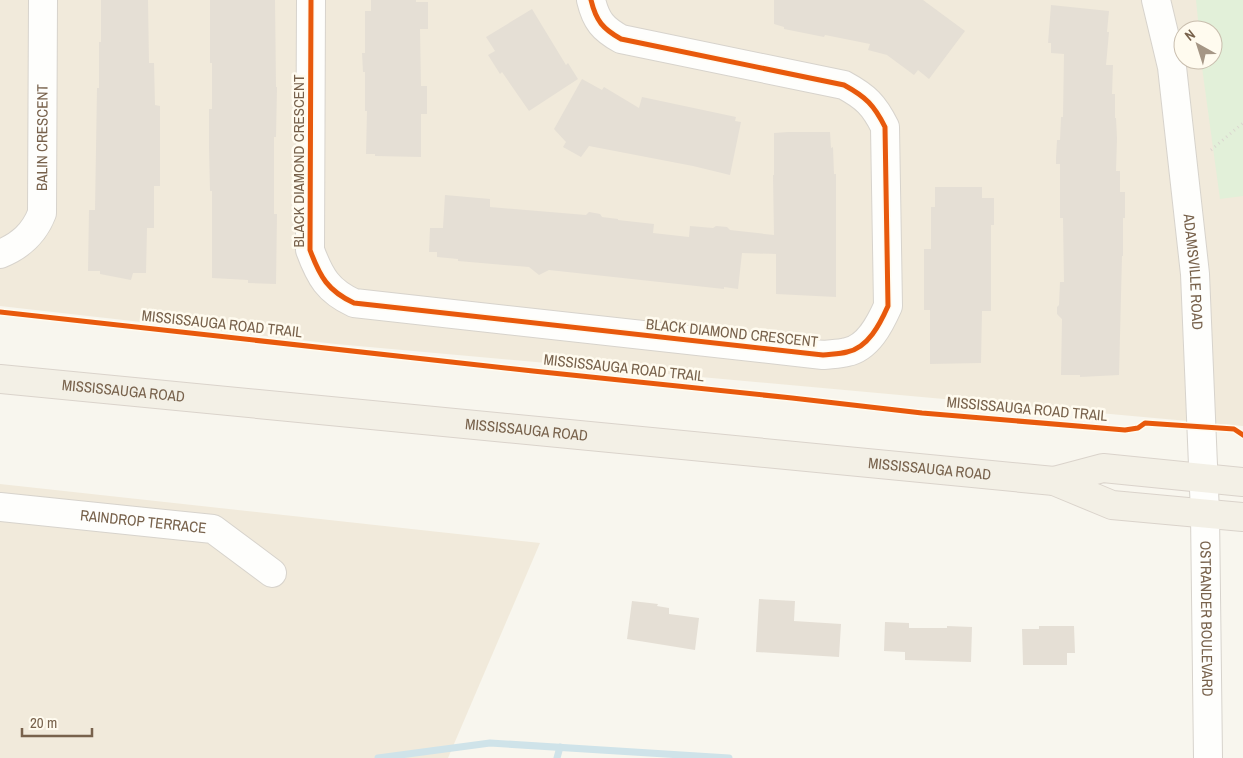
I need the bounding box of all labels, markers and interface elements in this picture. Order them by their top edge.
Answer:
north arrow [1173,20,1223,70]
text: N [1181,25,1199,45]
street label: BLACK DIAMOND CRESCENT [288,74,309,247]
street label: BALIN CRESCENT [31,84,53,191]
street label: ADAMSVILLE ROAD [1178,212,1208,330]
street label: MISSISSAUGA ROAD TRAIL [141,305,303,342]
street label: BLACK DIAMOND CRESCENT [645,313,820,352]
street label: MISSISSAUGA ROAD TRAIL [543,349,705,386]
street label: MISSISSAUGA ROAD [61,374,186,407]
street label: MISSISSAUGA ROAD TRAIL [946,391,1108,426]
street label: MISSISSAUGA ROAD [464,413,589,446]
street label: MISSISSAUGA ROAD [867,452,992,485]
street label: RAINDROP TERRACE [79,504,207,538]
street label: OSTRANDER BOULEVARD [1195,541,1218,697]
scale bar [22,706,92,738]
text: 20 m [30,712,57,733]

